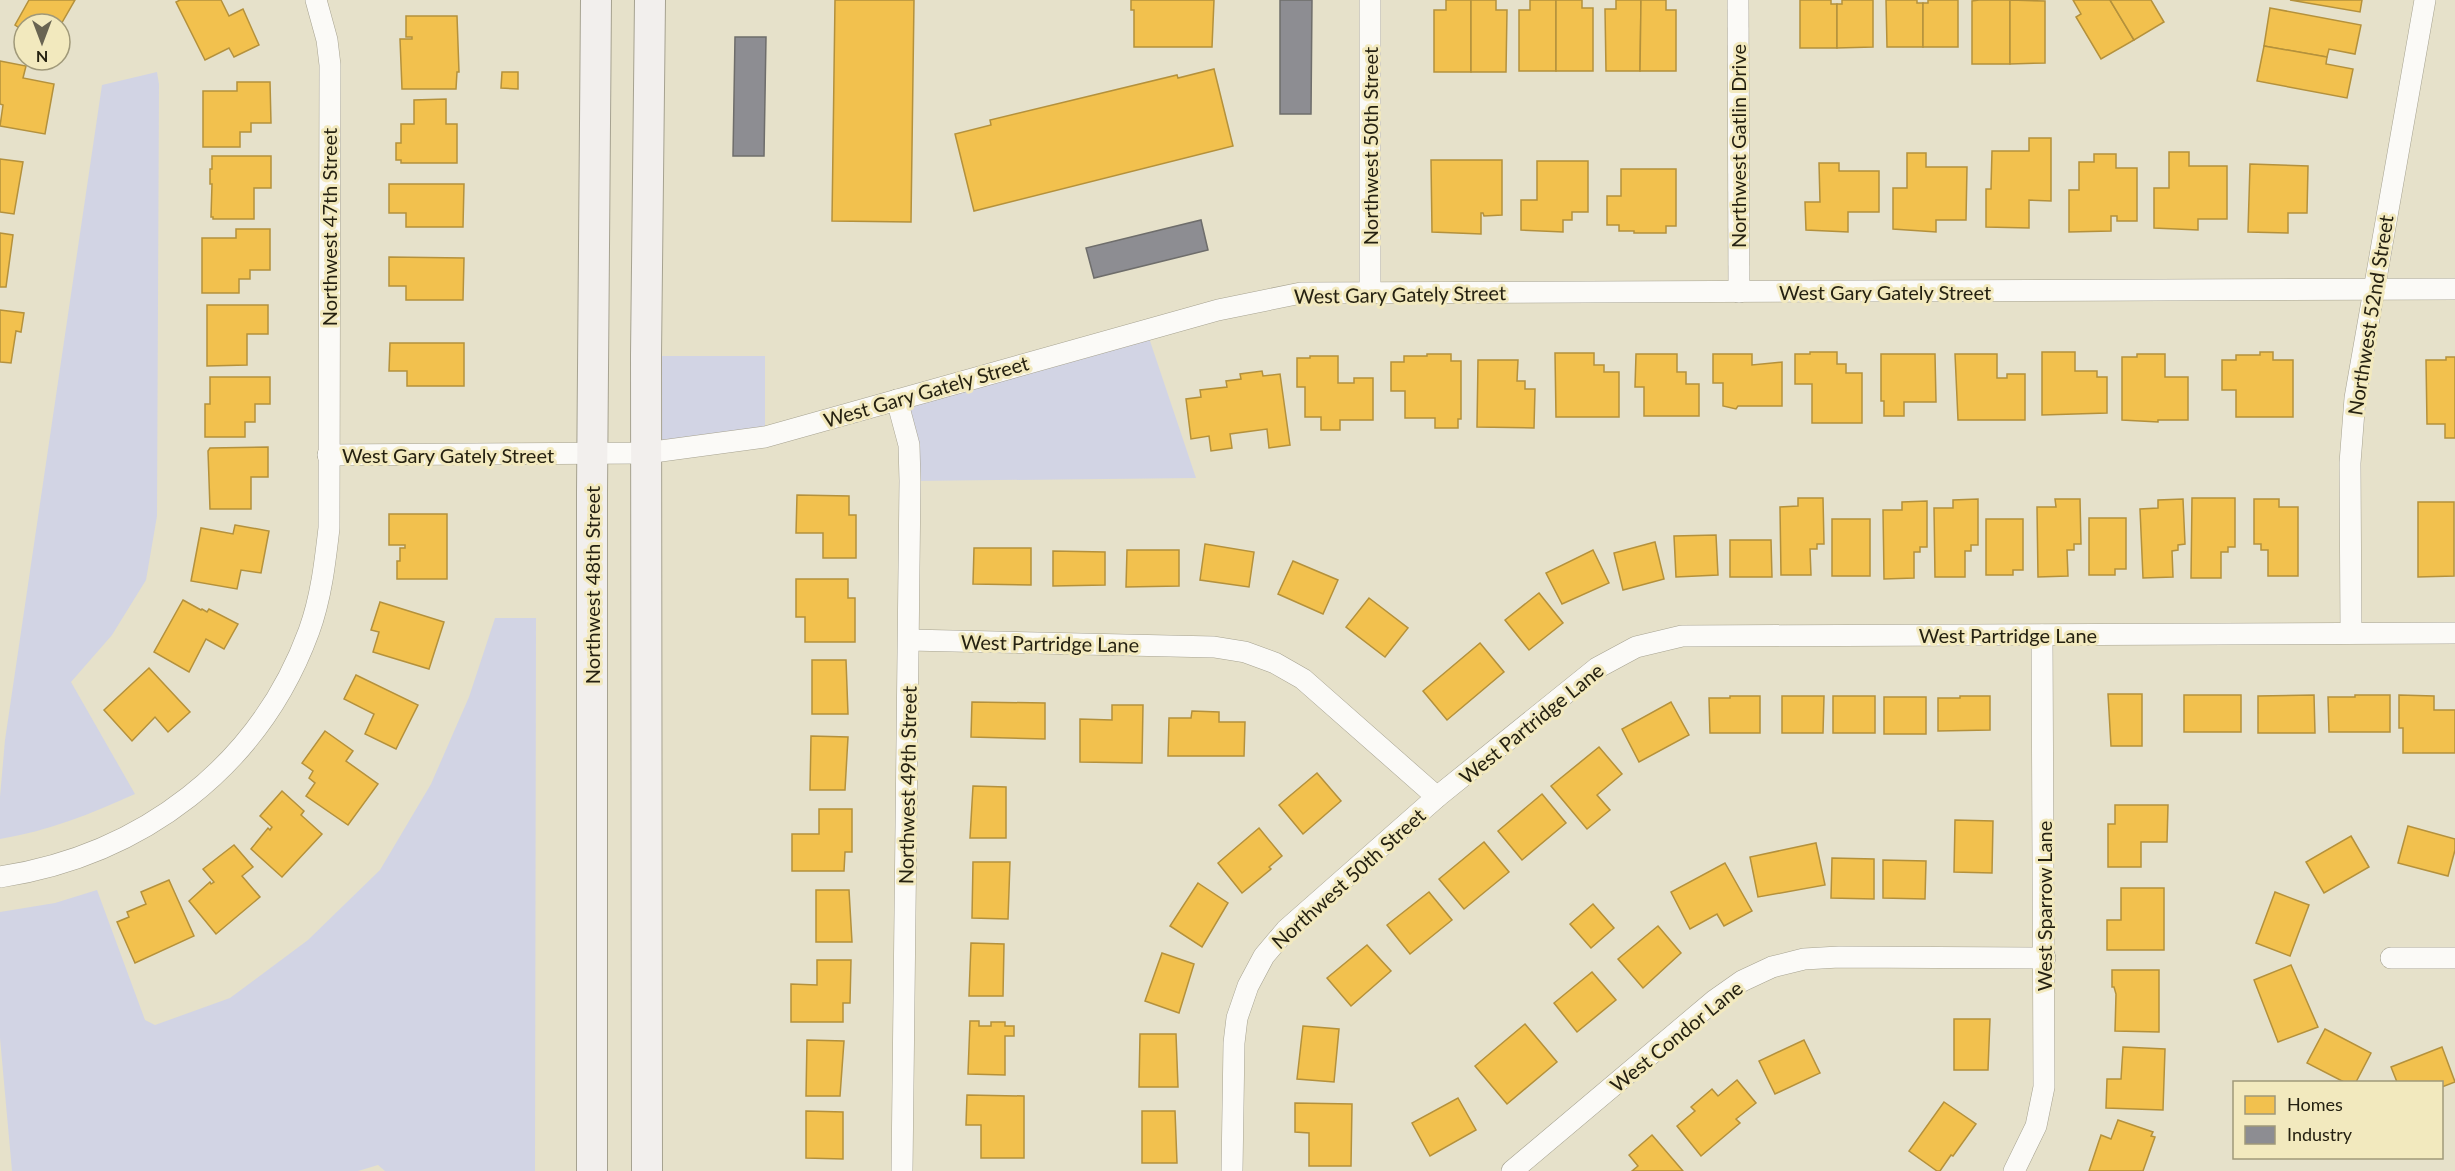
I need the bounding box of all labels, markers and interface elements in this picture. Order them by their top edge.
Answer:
north arrow [12,12,72,72]
street label: Northwest Gatlin Drive [1726,44,1750,248]
street label: Northwest 50th Street [1358,47,1382,245]
text: N [36,48,48,67]
street label: Northwest 47th Street [317,128,341,326]
street label: Northwest 52nd Street [2342,213,2398,417]
street label: West Gary Gately Street [1294,280,1506,308]
street label: West Gary Gately Street [1779,280,1991,304]
street label: West Gary Gately Street [821,350,1031,432]
street label: West Gary Gately Street [342,443,554,467]
street label: Northwest 48th Street [580,486,604,684]
street label: West Partridge Lane [1919,623,2097,647]
street label: West Partridge Lane [961,629,1139,657]
street label: West Partridge Lane [1454,658,1608,788]
street label: Northwest 49th Street [893,686,921,884]
street label: Northwest 50th Street [1266,803,1430,953]
street label: West Sparrow Lane [2032,821,2056,991]
street label: West Condor Lane [1605,975,1747,1097]
legend [2233,1081,2443,1159]
text: Homes [2287,1093,2343,1115]
text: Industry [2287,1123,2353,1145]

